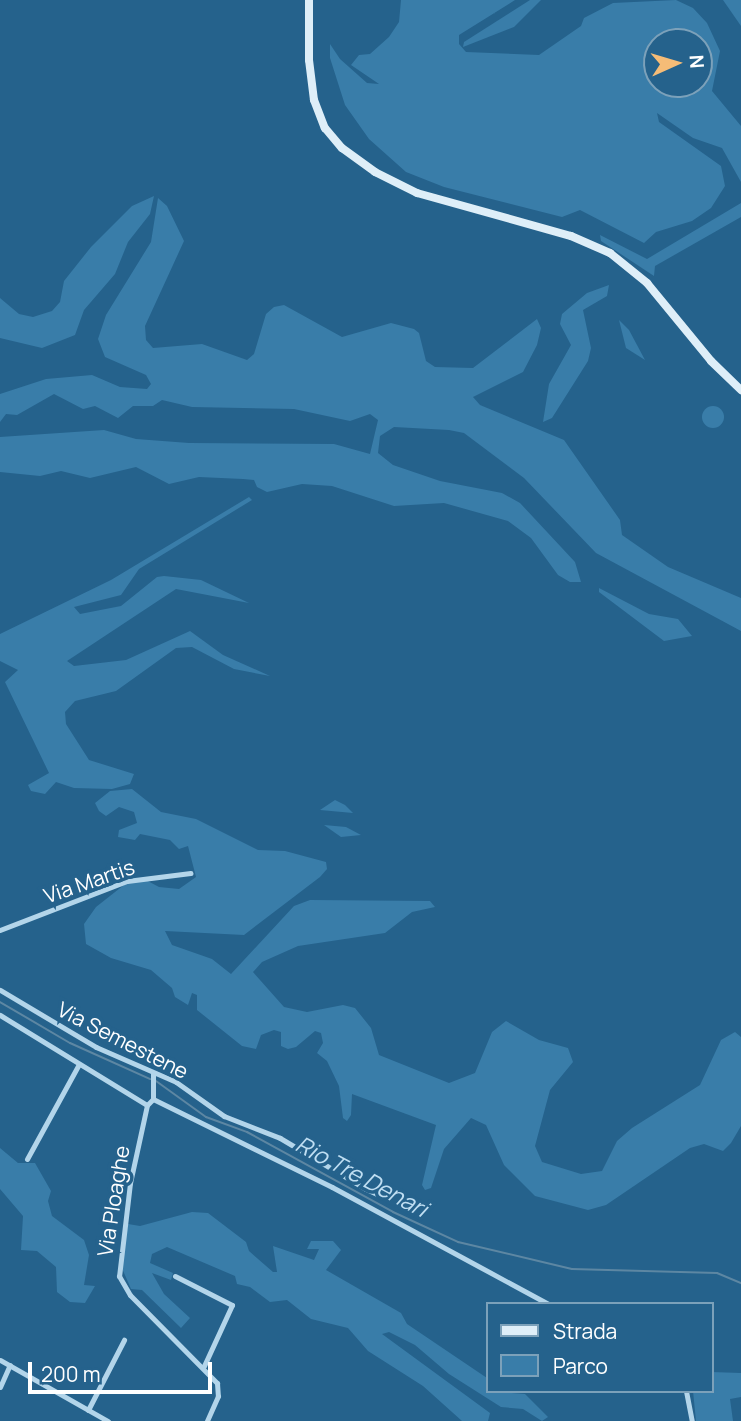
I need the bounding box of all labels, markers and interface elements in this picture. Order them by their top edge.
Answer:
north arrow [643,28,713,98]
text: N [684,54,710,69]
street label: Via Martis [40,854,138,908]
street label: Via Semestene [53,996,193,1084]
water label: Rio Tre Denari [291,1130,433,1222]
street label: Via Ploaghe [92,1144,134,1258]
legend [486,1302,713,1393]
text: Strada [553,1317,617,1345]
scale bar [32,1348,215,1392]
text: Parco [553,1352,608,1380]
text: 200 m [41,1360,101,1388]

